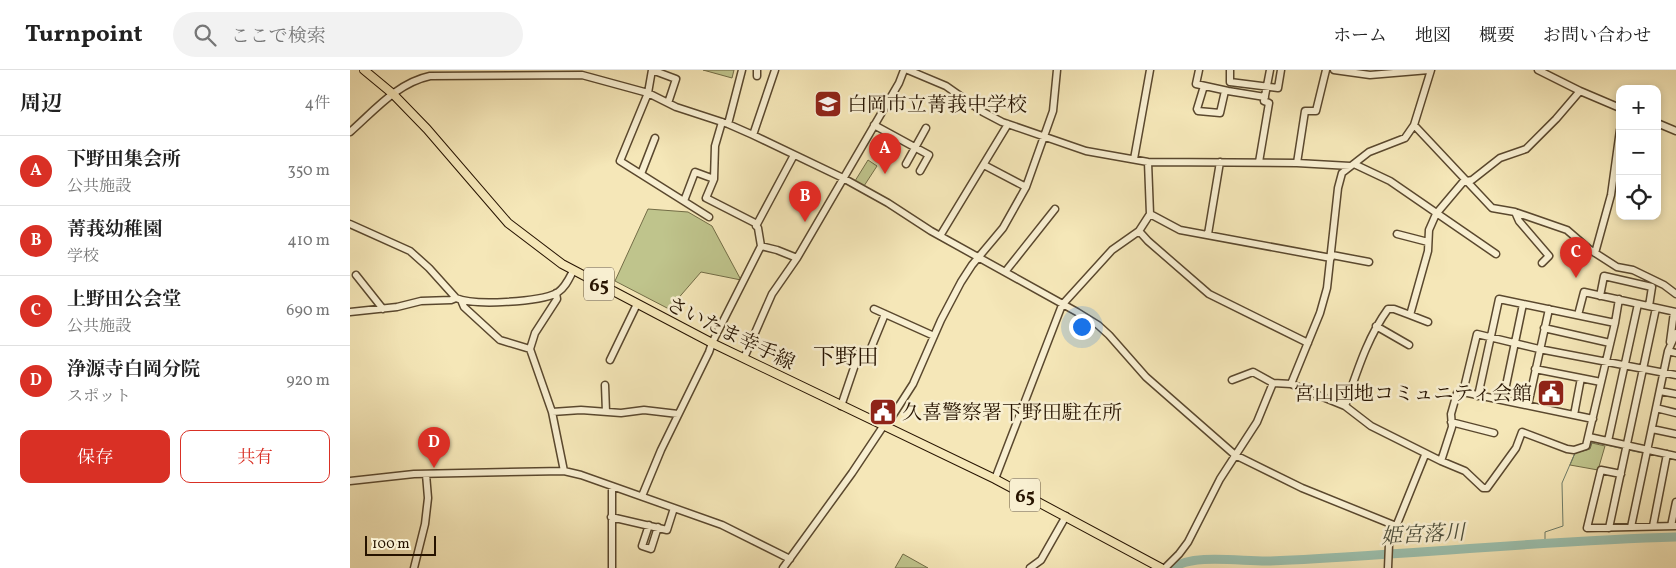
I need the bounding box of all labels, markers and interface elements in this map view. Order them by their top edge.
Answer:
search box [173,12,523,57]
text: Turnpoint [25,18,143,52]
icon: search [191,21,219,49]
text: ここで検索 [231,24,326,50]
text: ホーム [1333,24,1387,49]
text: 地図 [1415,24,1451,49]
text: 概要 [1479,24,1515,49]
text: お問い合わせ [1543,24,1651,49]
map controls [1616,85,1661,220]
button: + [1616,85,1661,130]
school or university icon: 白岡市立菁莪中学校 [813,89,843,119]
text: 周辺 [20,90,62,119]
place label: 白岡市立菁莪中学校 [847,92,1027,120]
text: 4件 [304,93,330,115]
button: − [1616,130,1661,175]
pin: A [869,133,901,174]
text: 下野田集会所 [67,147,181,173]
text: A [30,160,42,182]
text: 350 m [287,160,330,182]
button: locate [1616,175,1661,220]
text: 公共施設 [67,176,131,198]
pin: B [789,181,821,222]
text: 菁莪幼稚園 [67,217,162,243]
text: B [31,230,41,252]
text: 410 m [287,230,330,252]
pin: C [1560,237,1592,278]
text: 学校 [67,246,99,268]
road number: 65 [584,268,614,300]
text: 上野田公会堂 [67,287,181,313]
street label: さいたま幸手線 [661,292,799,378]
text: C [31,300,41,322]
text: 690 m [286,300,330,322]
your location [1069,314,1095,340]
text: 公共施設 [67,316,131,338]
district label: 下野田 [813,343,879,374]
text: 浄源寺白岡分院 [67,357,200,383]
text: D [30,370,42,392]
text: 920 m [286,370,330,392]
public building icon: 宮山団地コミュニティ会館 [1536,378,1566,408]
place label: 宮山団地コミュニティ会館 [1294,381,1532,409]
text: スポット [67,386,131,408]
public building icon: 久喜警察署下野田駐在所 [868,397,898,427]
place label: 久喜警察署下野田駐在所 [902,400,1122,428]
pin: D [418,427,450,468]
button: 保存 [20,430,170,483]
button: 共有 [180,430,330,483]
road number: 65 [1010,478,1040,512]
water label: 姫宮落川 [1380,519,1468,552]
scale bar [365,533,436,556]
text: 100 m [372,535,410,554]

